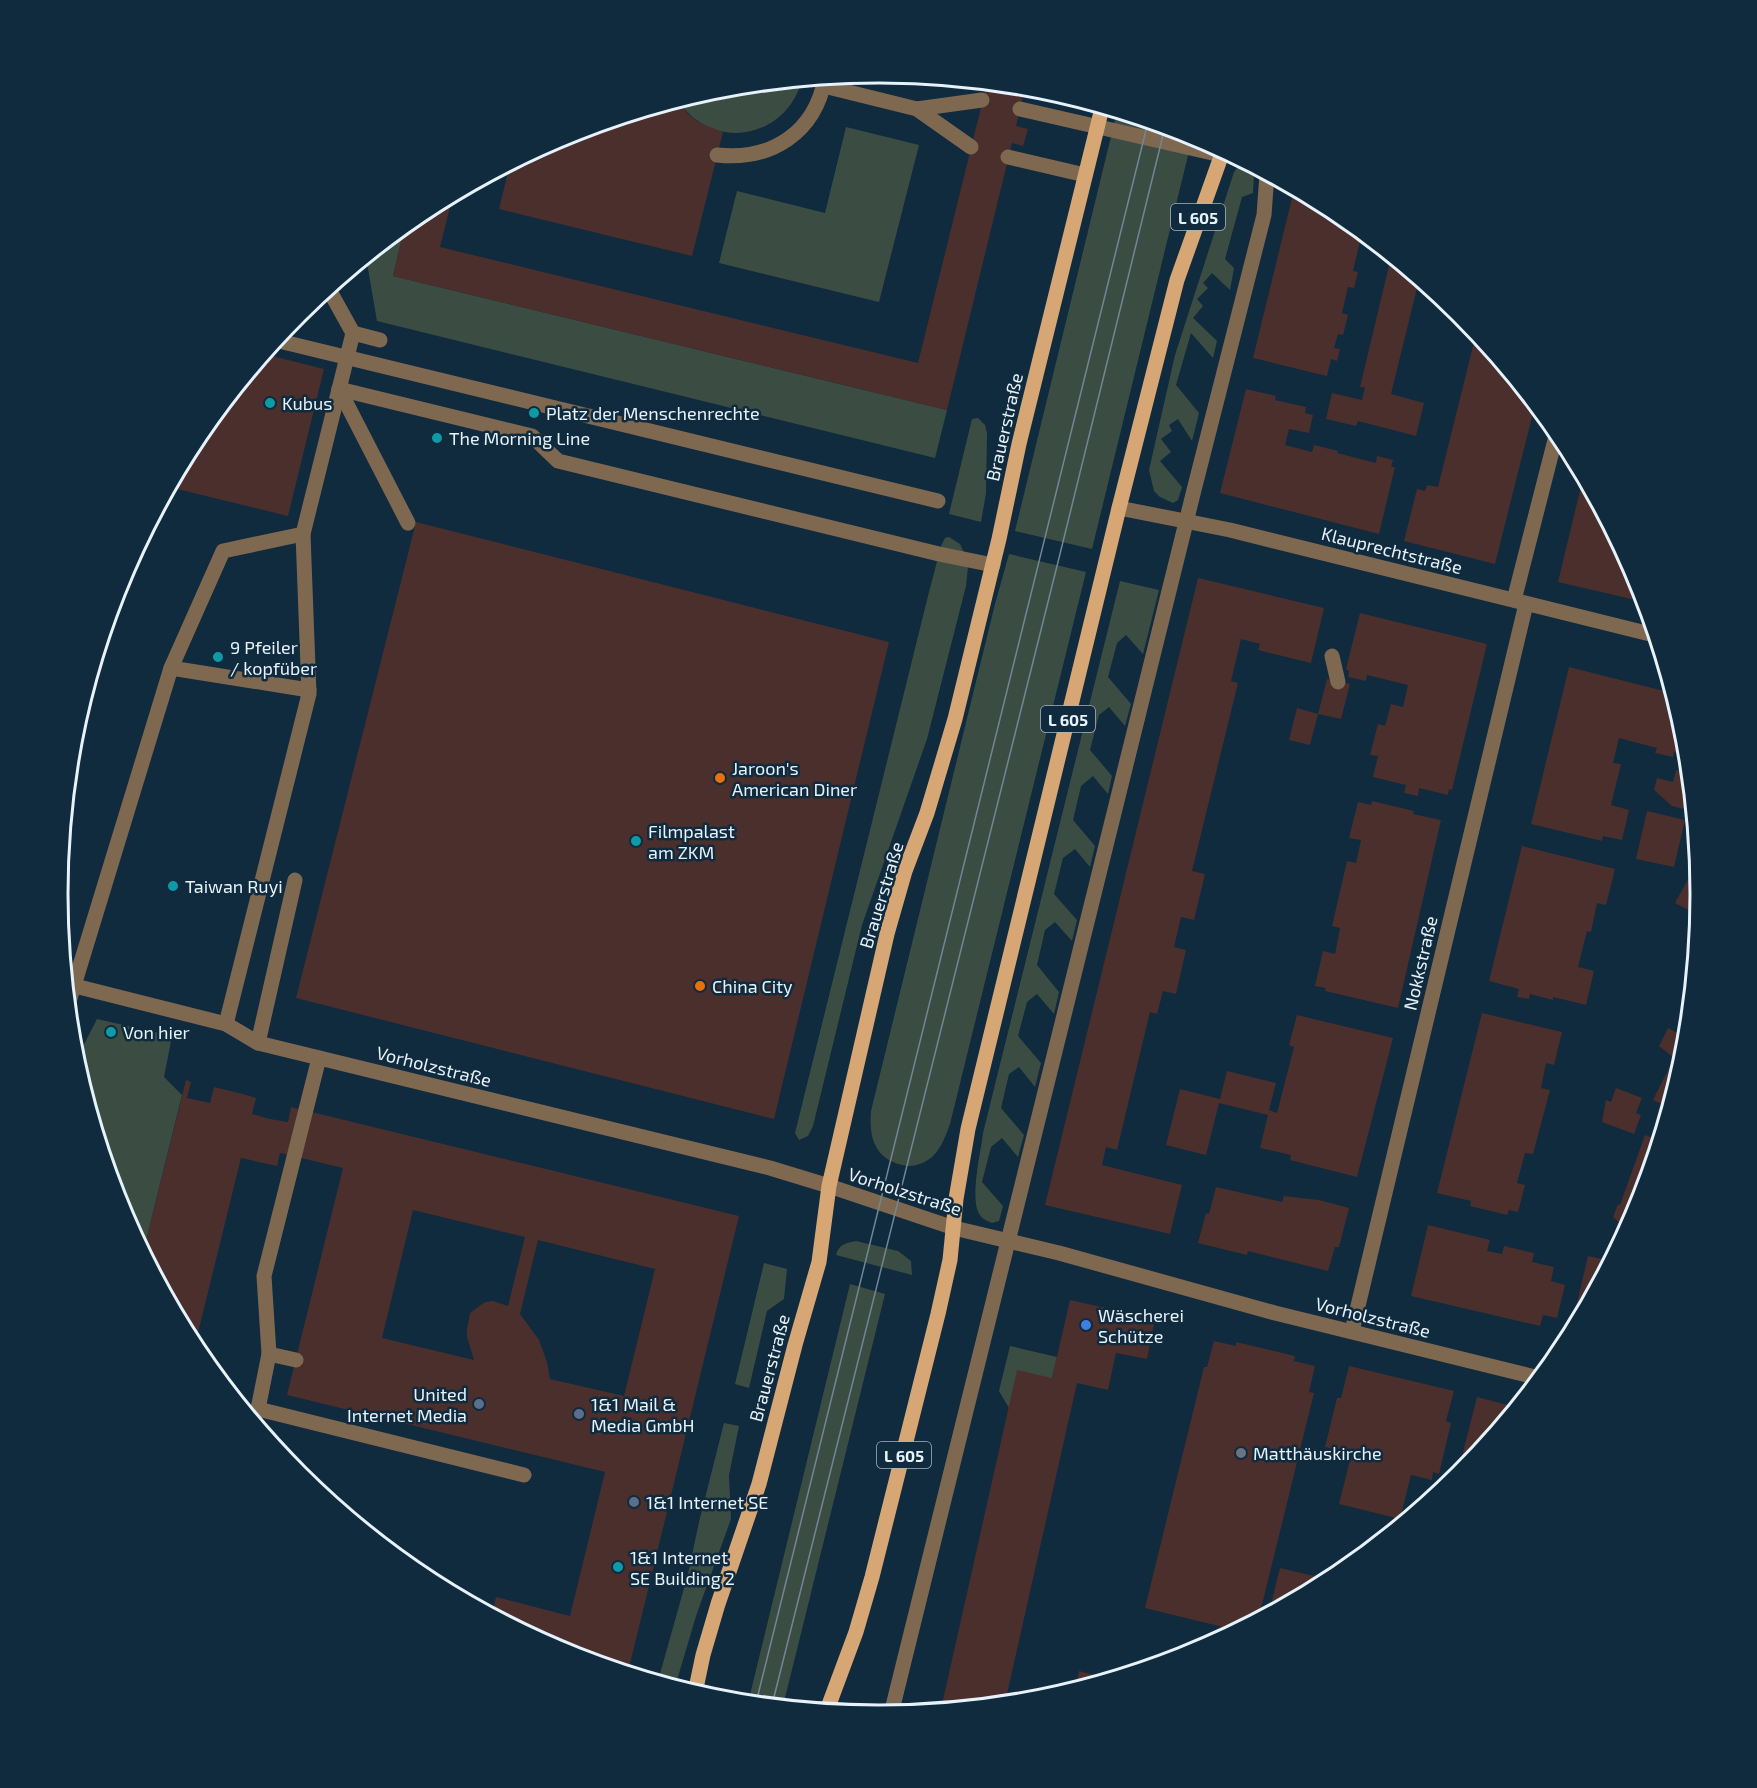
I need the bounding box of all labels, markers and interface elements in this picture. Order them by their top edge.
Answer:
road number: L 605 [1171,204,1225,230]
street label: Brauerstraße [981,371,1027,483]
place label: Kubus [282,392,333,414]
marker: Kubus [263,396,277,410]
place label: Platz der Menschenrechte [546,402,760,424]
marker: Platz der Menschenrechte [527,406,541,420]
place label: The Morning Line [449,427,590,449]
marker: The Morning Line [430,431,444,445]
street label: Klauprechtstraße [1319,522,1465,578]
place label: 9 Pfeiler / kopfüber [230,636,317,679]
marker: 9 Pfeiler / kopfüber [211,650,225,664]
road number: L 605 [1041,706,1095,732]
place label: Jaroon's American Diner [732,757,857,800]
marker: Jaroon's American Diner [713,771,727,785]
place label: Filmpalast am ZKM [648,820,735,863]
marker: Filmpalast am ZKM [629,834,643,848]
street label: Brauerstraße [854,839,908,951]
place label: Taiwan Ruyi [185,875,283,897]
marker: Taiwan Ruyi [166,879,180,893]
street label: Nokkstraße [1398,914,1442,1012]
place label: China City [712,975,793,997]
marker: China City [693,979,707,993]
place label: Von hier [123,1021,190,1043]
marker: Von hier [104,1025,118,1039]
street label: Vorholzstraße [374,1041,494,1091]
street label: Vorholzstraße [846,1162,964,1220]
street label: Vorholzstraße [1313,1292,1433,1342]
place label: Wäscherei Schütze [1098,1304,1184,1347]
street label: Brauerstraße [744,1312,794,1424]
marker: Wäscherei Schütze [1079,1318,1093,1332]
place label: United Internet Media [347,1383,467,1426]
place label: 1&1 Mail & Media GmbH [591,1393,694,1436]
marker: United Internet Media [472,1397,486,1411]
marker: 1&1 Mail & Media GmbH [572,1407,586,1421]
road number: L 605 [877,1442,931,1468]
place label: Matthäuskirche [1253,1442,1382,1464]
marker: Matthäuskirche [1234,1446,1248,1460]
place label: 1&1 Internet SE [646,1491,768,1513]
marker: 1&1 Internet SE [627,1495,641,1509]
place label: 1&1 Internet SE Building 2 [630,1546,735,1589]
marker: 1&1 Internet SE Building 2 [611,1560,625,1574]

